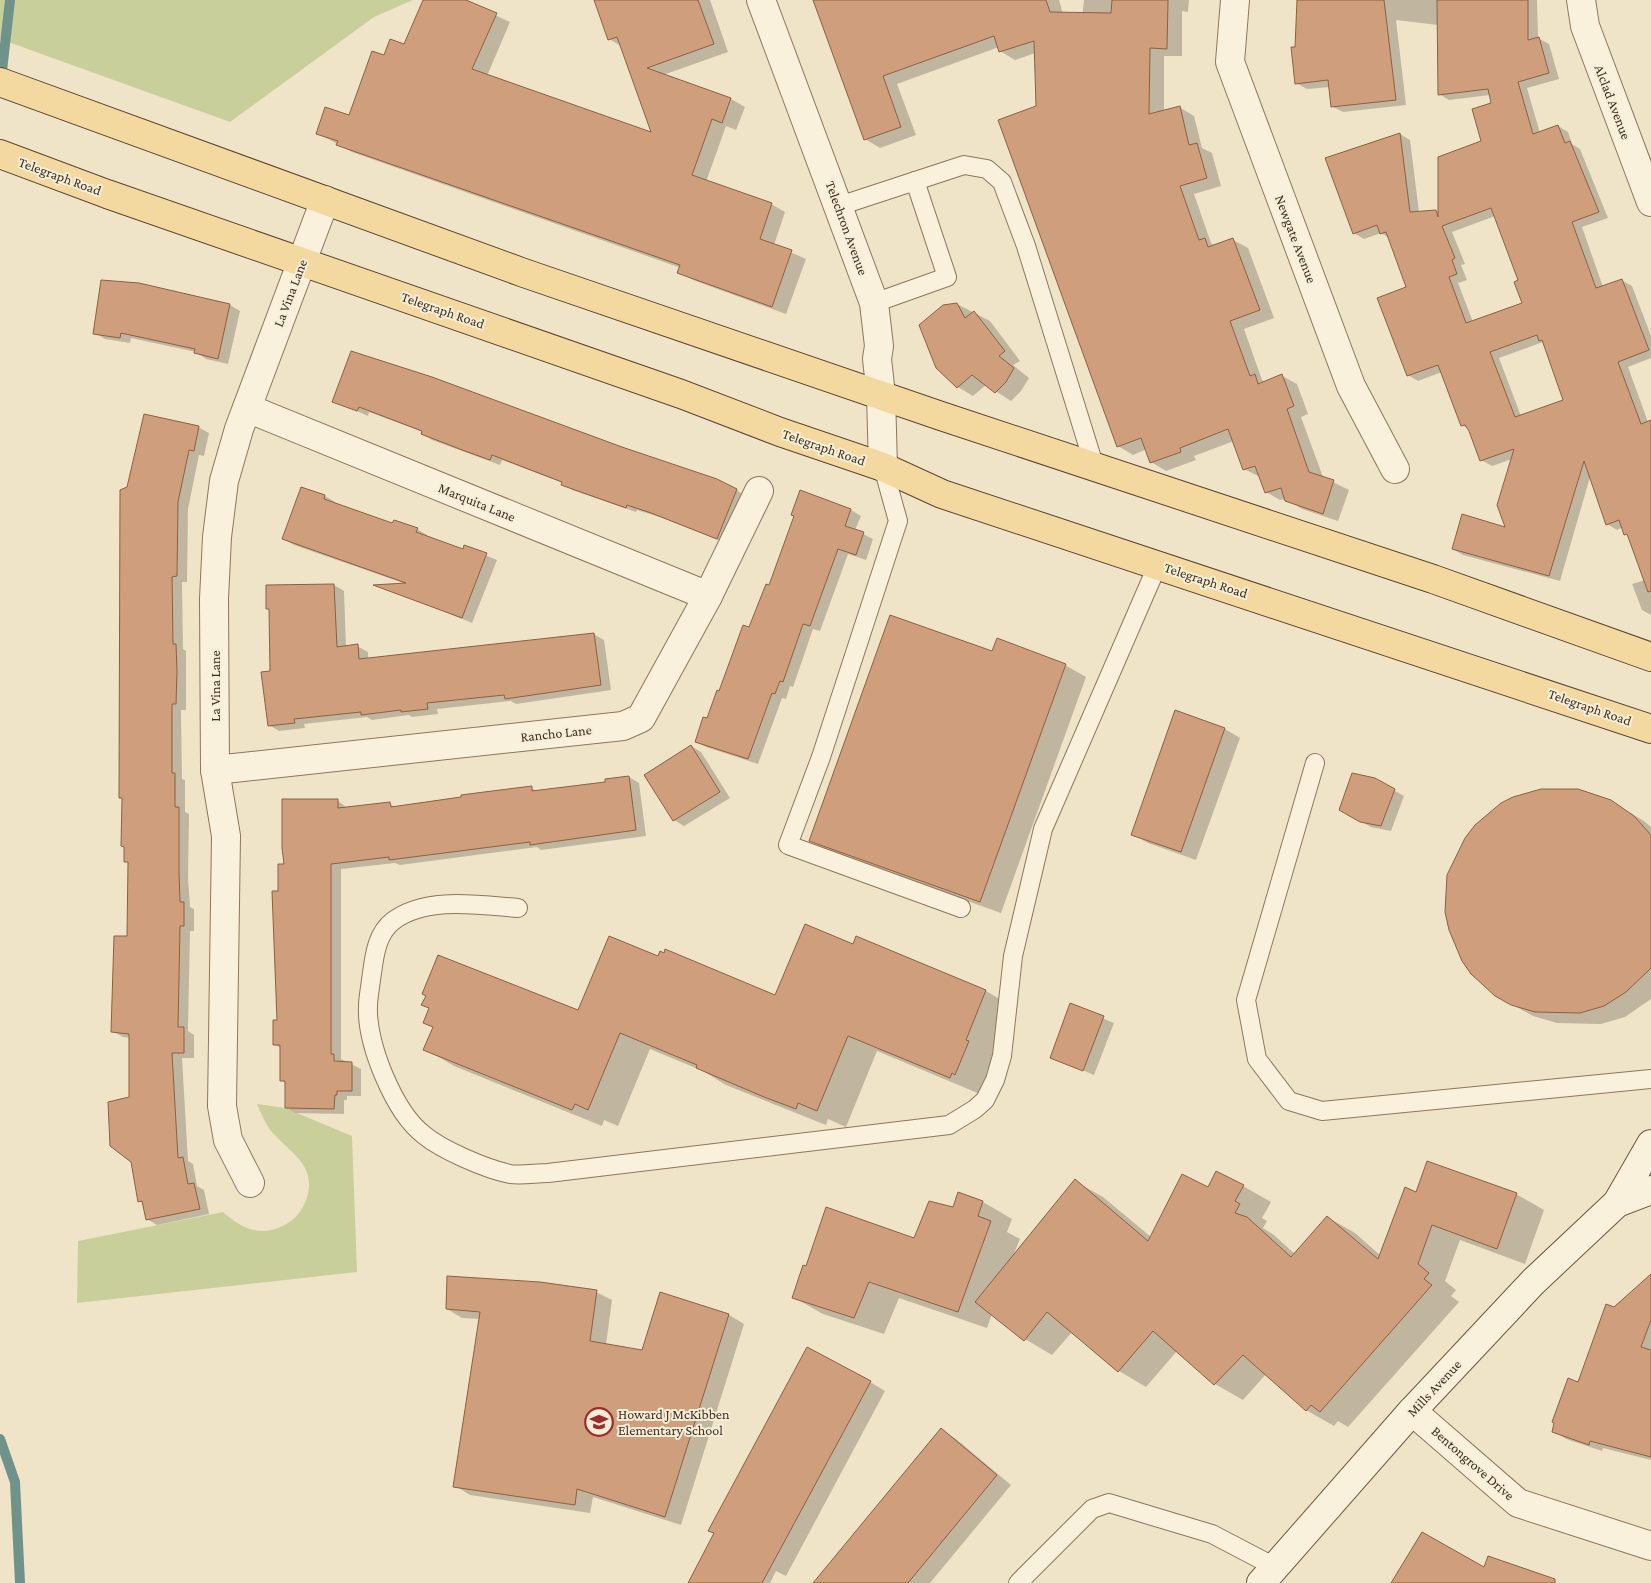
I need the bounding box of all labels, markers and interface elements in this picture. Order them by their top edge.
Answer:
street label: Alclad Avenue [1591,62,1635,142]
street label: Telegraph Road [16,154,104,199]
street label: Telechron Avenue [822,179,872,277]
street label: Newgate Avenue [1272,193,1320,285]
street label: La Vina Lane [270,257,310,329]
street label: Telegraph Road [399,288,487,332]
street label: Telegraph Road [780,425,868,469]
street label: Marquita Lane [436,479,518,525]
street label: Telegraph Road [1162,559,1250,601]
street label: La Vina Lane [207,650,223,722]
street label: Telegraph Road [1546,685,1634,729]
street label: Rancho Lane [520,721,592,745]
street label: Mills Avenue [1404,1356,1464,1420]
place label: Howard J McKibben Elementary School [618,1406,730,1438]
school or university icon: Howard J McKibben Elementary School [584,1407,614,1437]
street label: Bentongrove Drive [1428,1423,1518,1503]

